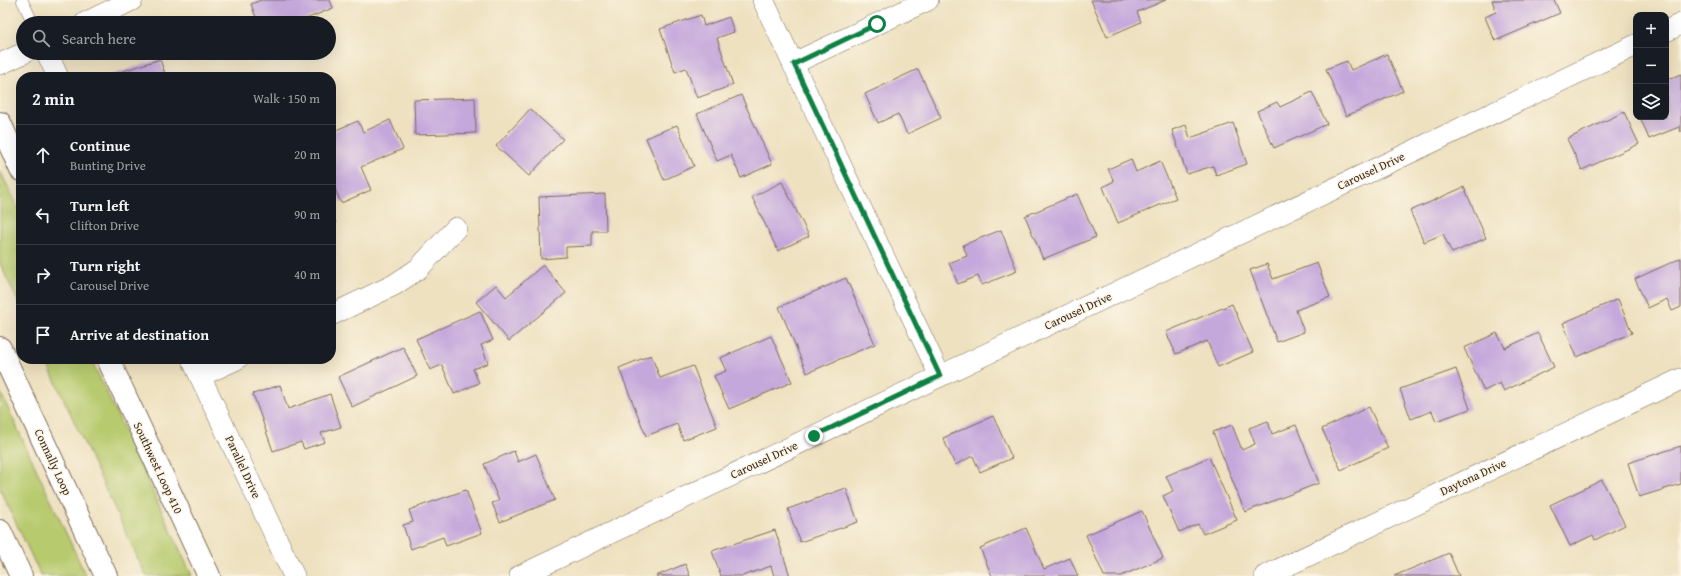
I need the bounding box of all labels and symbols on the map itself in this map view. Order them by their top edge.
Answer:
route start [868,15,886,33]
street label: Carousel Drive [1334,147,1408,194]
street label: Carousel Drive [1041,287,1115,334]
street label: Southwest Loop 410 [130,419,187,517]
street label: Connally Loop [31,426,77,498]
route end [805,427,823,445]
street label: Parallel Drive [221,432,266,501]
street label: Carousel Drive [727,436,801,483]
street label: Daytona Drive [1437,454,1509,499]

